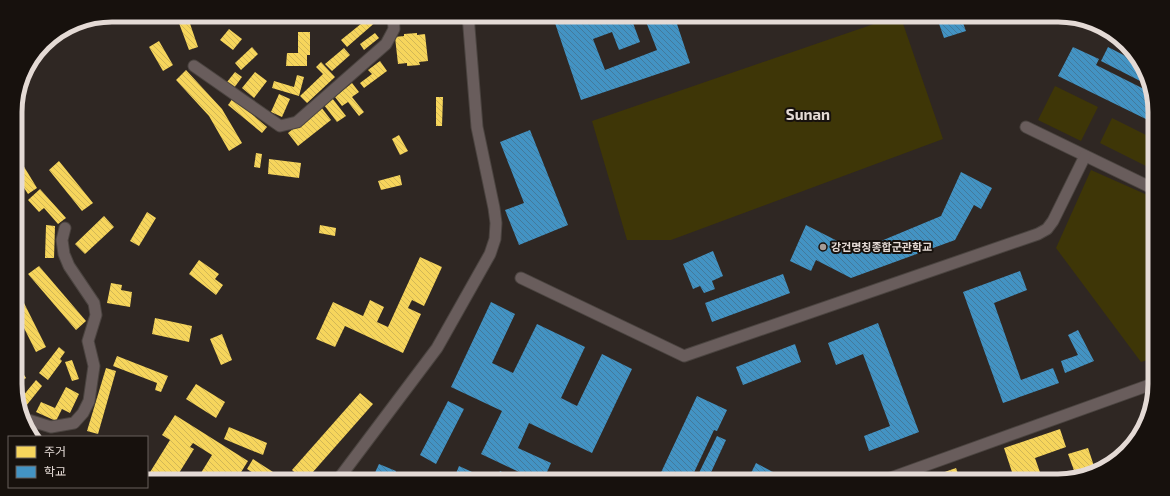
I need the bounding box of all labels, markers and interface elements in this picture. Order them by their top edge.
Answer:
district label: Sunan [786,105,830,123]
place label: 강건명칭종합군관학교 [831,240,932,253]
marker: 강건명칭종합군관학교 [818,242,828,252]
legend [8,436,148,488]
text: 주거 [44,444,66,458]
text: 학교 [44,464,66,478]

